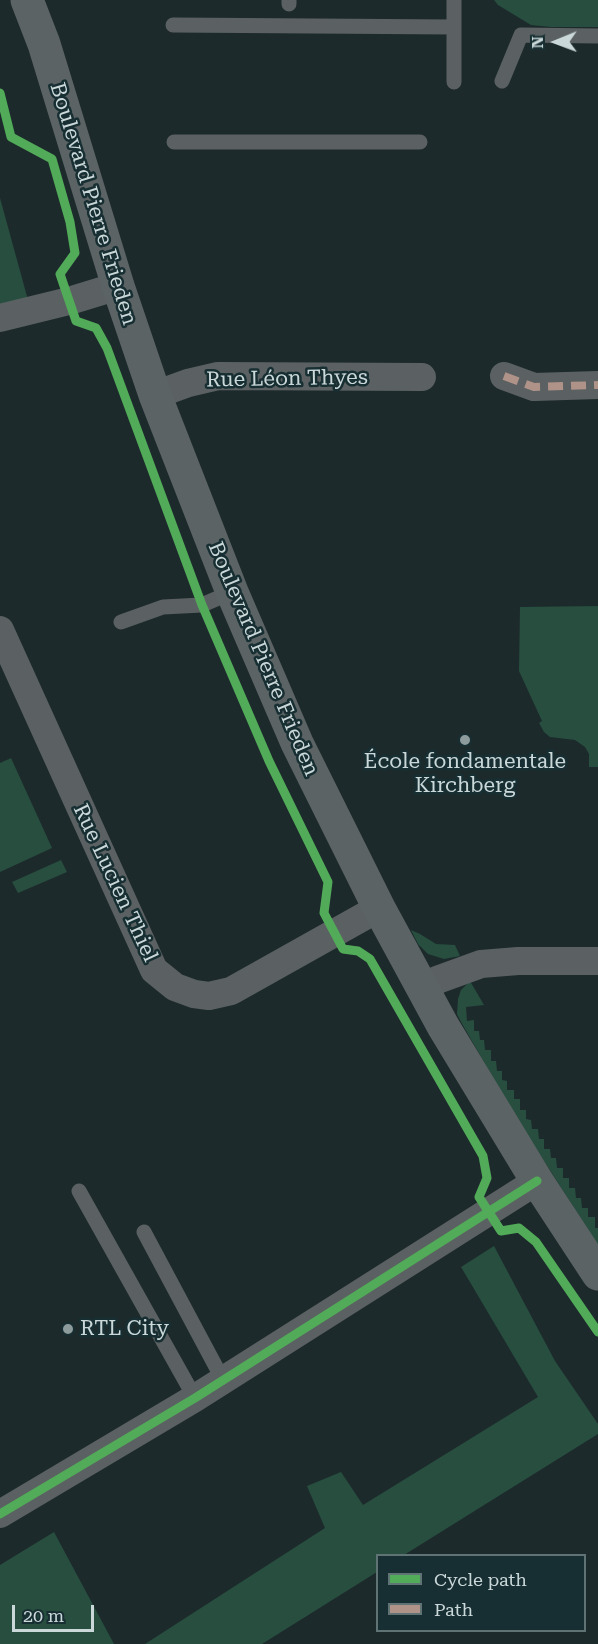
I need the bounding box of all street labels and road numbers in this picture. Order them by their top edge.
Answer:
street label: Boulevard Pierre Frieden [44,80,142,328]
street label: Rue Léon Thyes [206,365,368,393]
street label: Boulevard Pierre Frieden [202,538,324,780]
street label: Rue Lucien Thiel [67,800,163,966]

